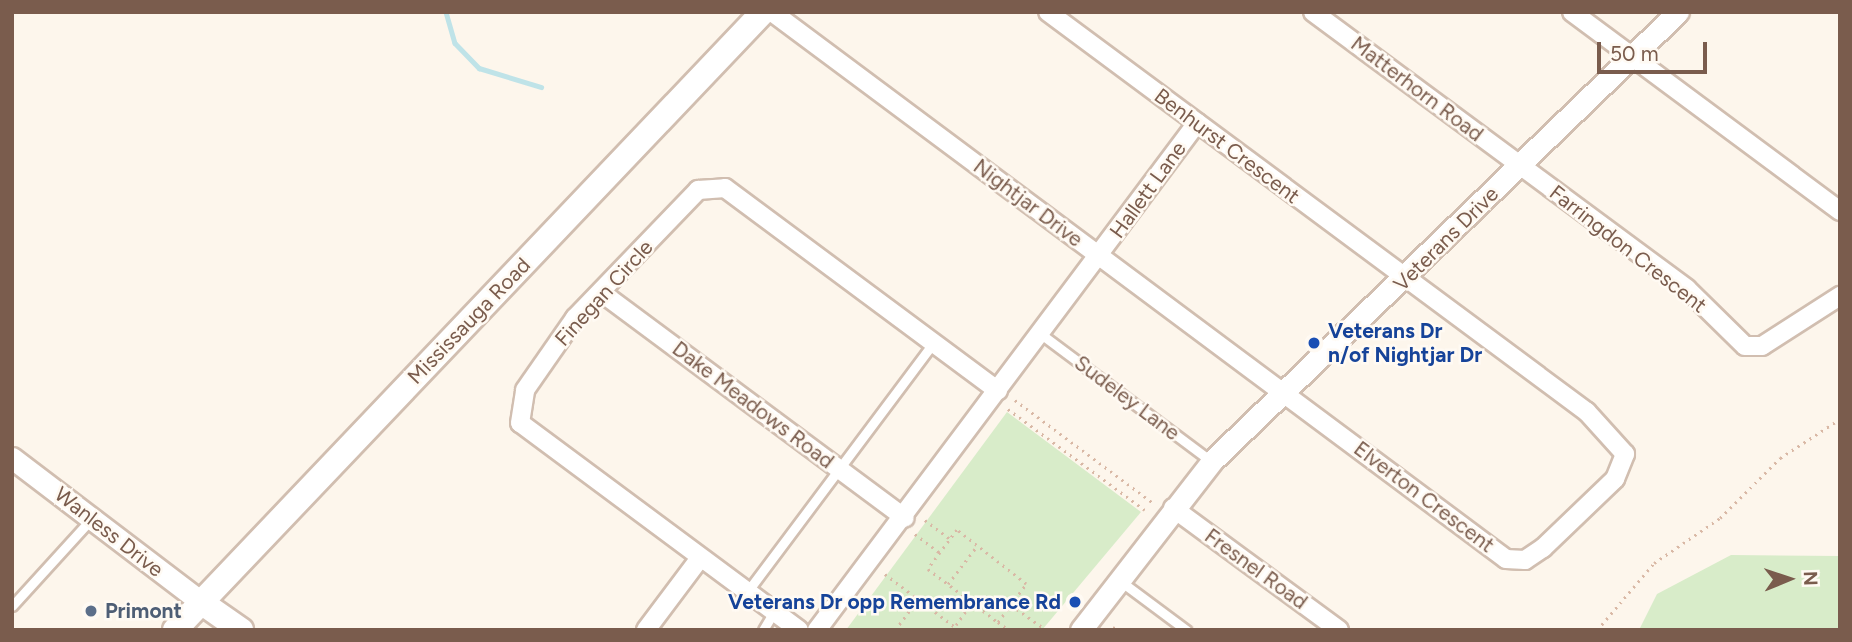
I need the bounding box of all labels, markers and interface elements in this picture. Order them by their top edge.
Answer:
scale bar [1600,28,1710,72]
street label: Matterhorn Road [1346,31,1488,147]
text: 50 m [1610,41,1659,66]
street label: Benhurst Crescent [1149,83,1305,209]
street label: Hallett Lane [1105,137,1191,243]
street label: Nightjar Drive [968,154,1088,252]
street label: Farringdon Crescent [1544,180,1712,318]
street label: Veterans Drive [1388,181,1504,297]
street label: Finegan Circle [550,235,658,351]
street label: Mississauga Road [402,253,536,389]
place label: Veterans Dr n/of Nightjar Dr [1328,318,1482,368]
marker: Veterans Dr n/of Nightjar Dr [1306,335,1322,351]
street label: Dake Meadows Road [667,336,839,474]
street label: Sudeley Lane [1069,350,1185,446]
street label: Elverton Crescent [1349,436,1499,558]
street label: Wanless Drive [50,482,168,582]
street label: Fresnel Road [1200,523,1312,615]
north arrow [1754,544,1824,614]
text: N [1799,571,1822,586]
place label: Veterans Dr opp Remembrance Rd [728,589,1061,615]
marker: Veterans Dr opp Remembrance Rd [1067,594,1083,610]
place label: Primont [105,598,182,624]
marker: Primont [83,603,99,619]

